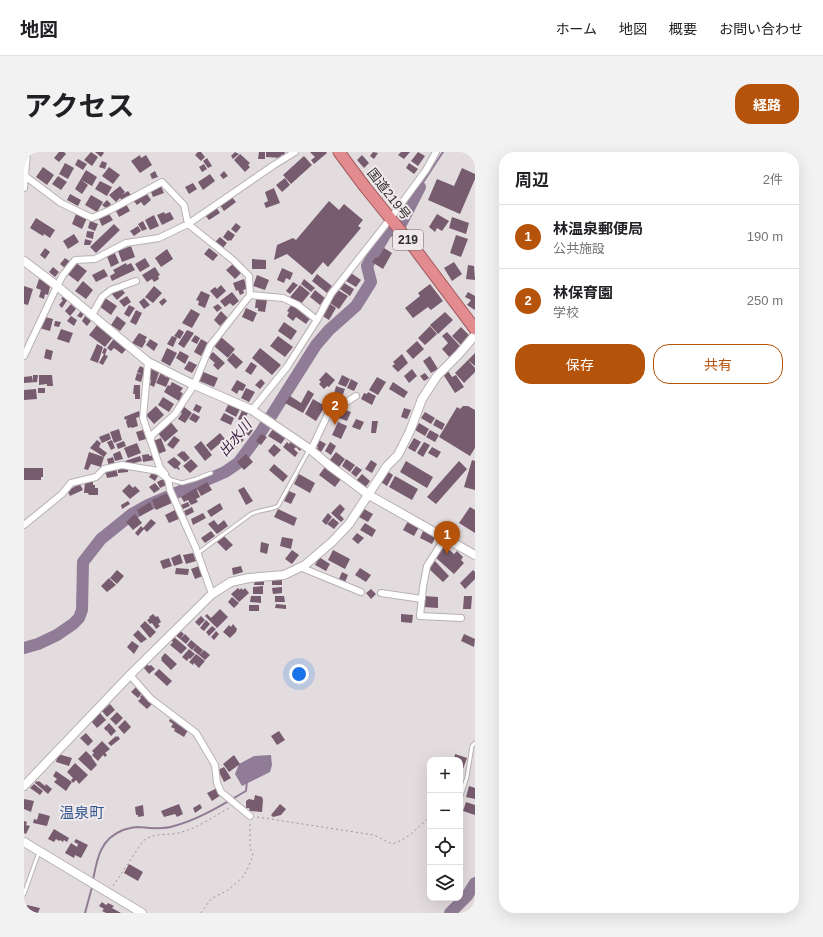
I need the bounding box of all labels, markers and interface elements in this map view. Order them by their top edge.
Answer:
text: 地図 [20,19,58,40]
text: ホーム [555,21,597,37]
text: 地図 [619,21,647,37]
text: 概要 [669,21,697,37]
text: お問い合わせ [719,21,803,37]
button: 経路 [735,84,799,124]
text: アクセス [24,91,135,122]
street label: 国道219号 [364,165,414,223]
text: 周辺 [515,171,549,190]
text: 2件 [763,172,783,187]
text: 林温泉郵便局 [553,220,643,237]
text: 1 [524,229,532,244]
text: 190 m [747,229,783,244]
road number: 219 [393,230,423,250]
text: 公共施設 [553,241,605,256]
text: 林保育園 [553,284,613,301]
text: 2 [524,293,532,308]
text: 250 m [747,293,783,308]
text: 学校 [553,305,579,320]
button: 保存 [515,344,645,384]
button: 共有 [653,344,783,384]
pin: 2 [322,392,348,425]
water label: 出水川 [215,415,256,459]
pin: 1 [434,521,460,554]
your location [289,664,309,684]
map controls [427,757,463,901]
button: + [427,757,463,793]
button: − [427,793,463,829]
district label: 温泉町 [59,804,105,821]
button: locate [427,829,463,865]
button: layers [427,865,463,901]

